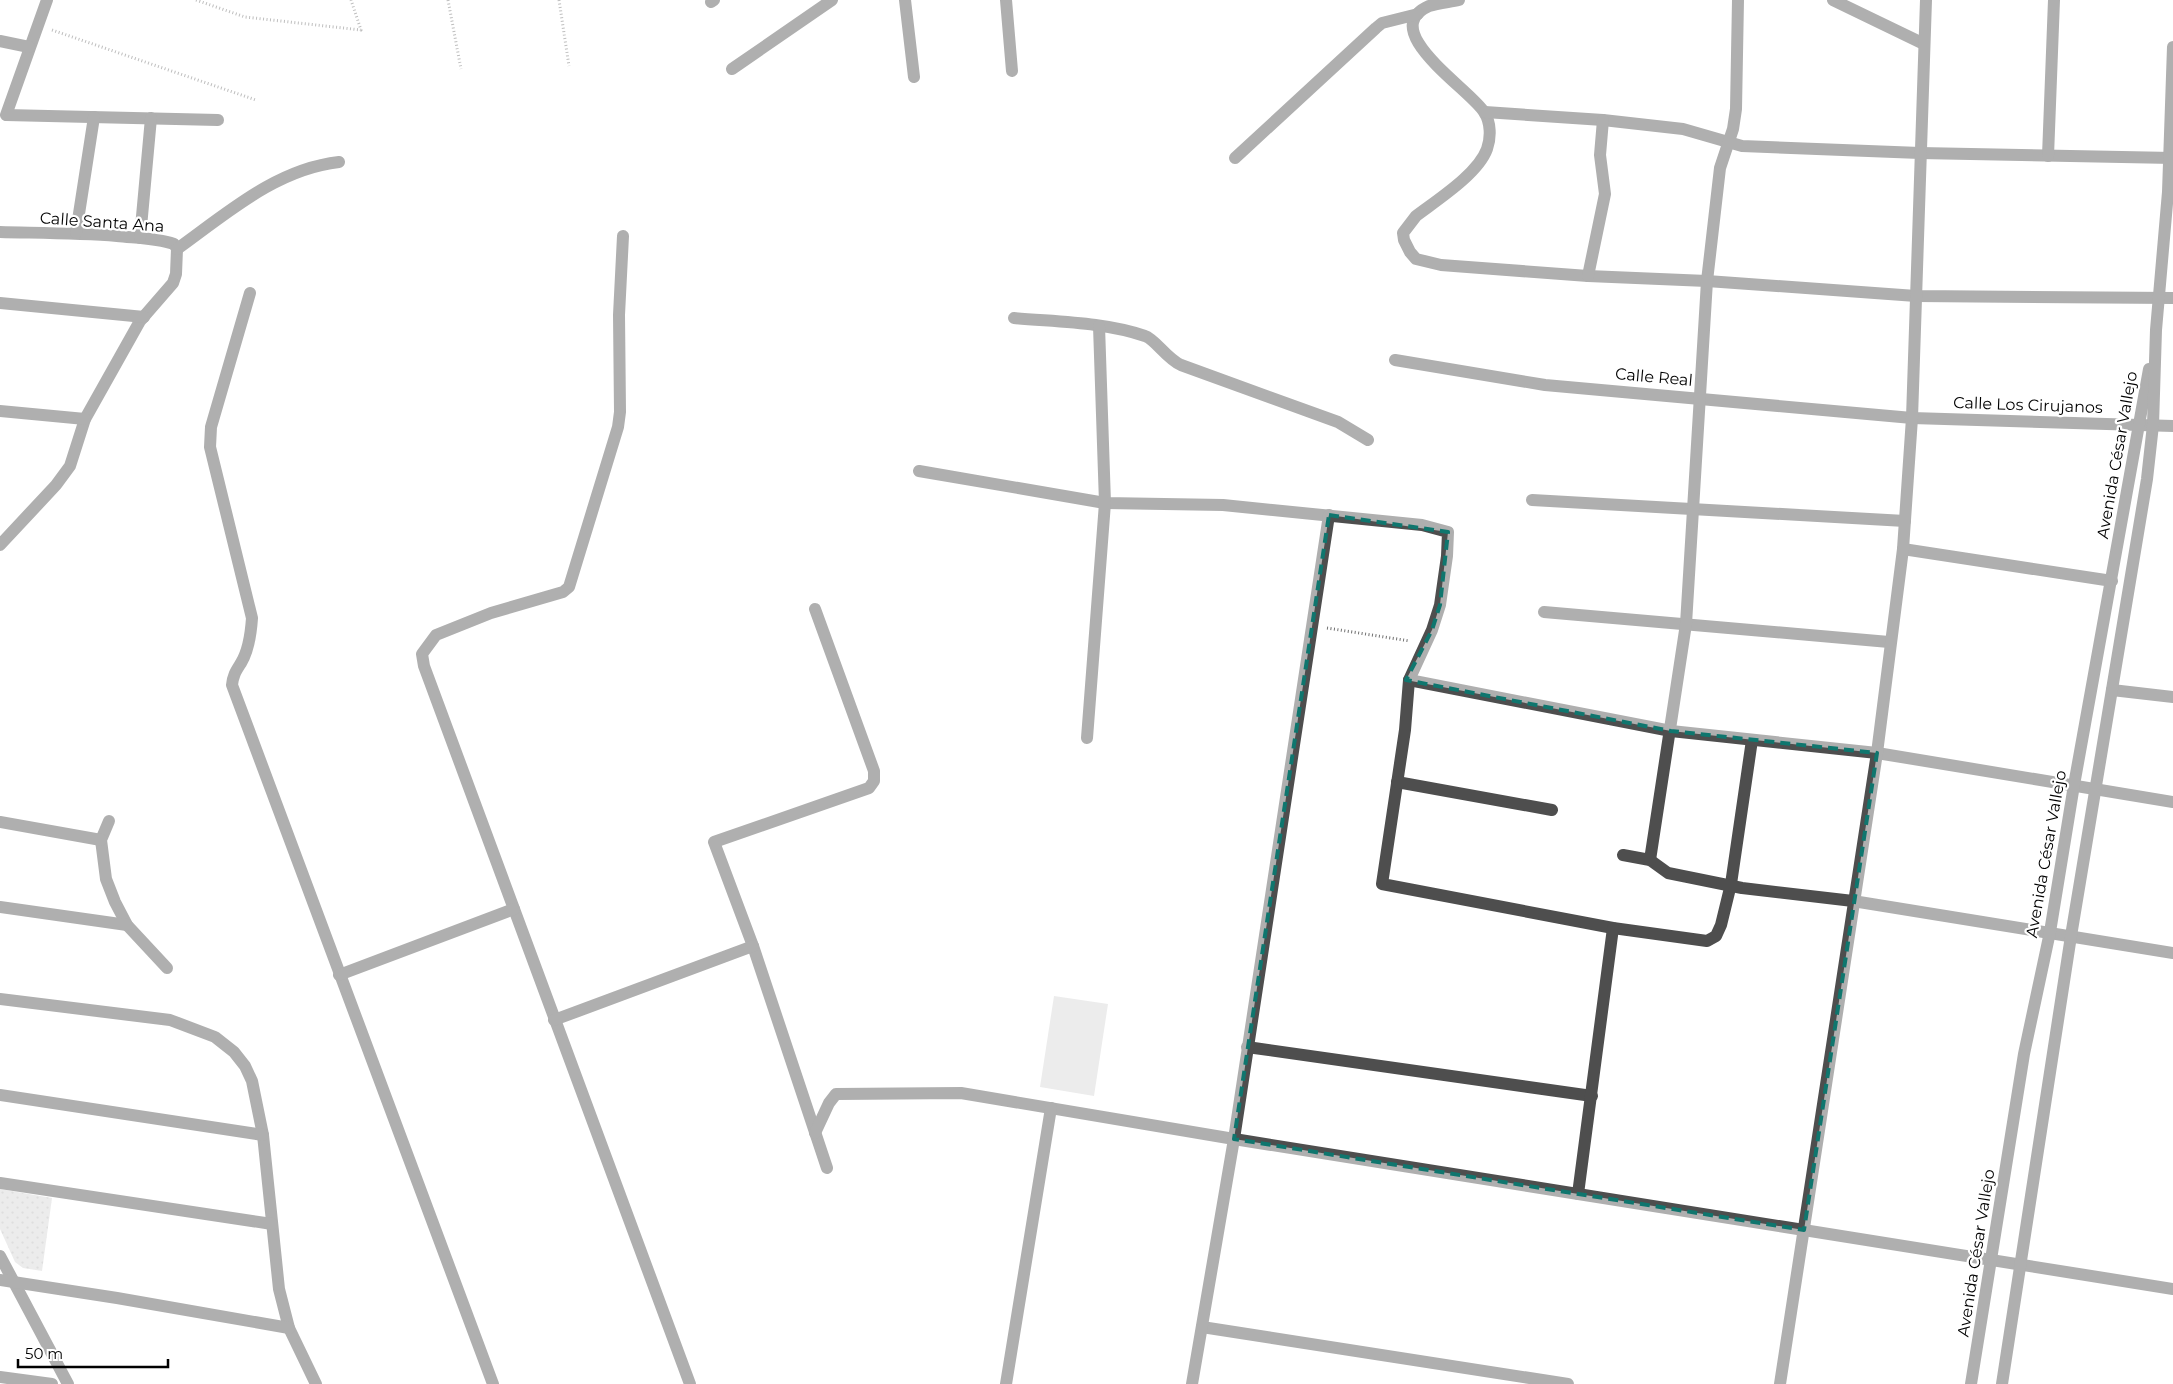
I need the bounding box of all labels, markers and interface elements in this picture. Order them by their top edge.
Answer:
street label: Calle Santa Ana [39,208,165,236]
street label: Calle Real [1614,364,1694,390]
street label: Avenida César Vallejo [2093,370,2141,540]
street label: Calle Los Cirujanos [1953,393,2103,417]
street label: Avenida César Vallejo [2022,769,2070,939]
street label: Avenida César Vallejo [1953,1168,1999,1338]
scale bar [18,1336,168,1368]
text: 50 m [25,1344,63,1363]

